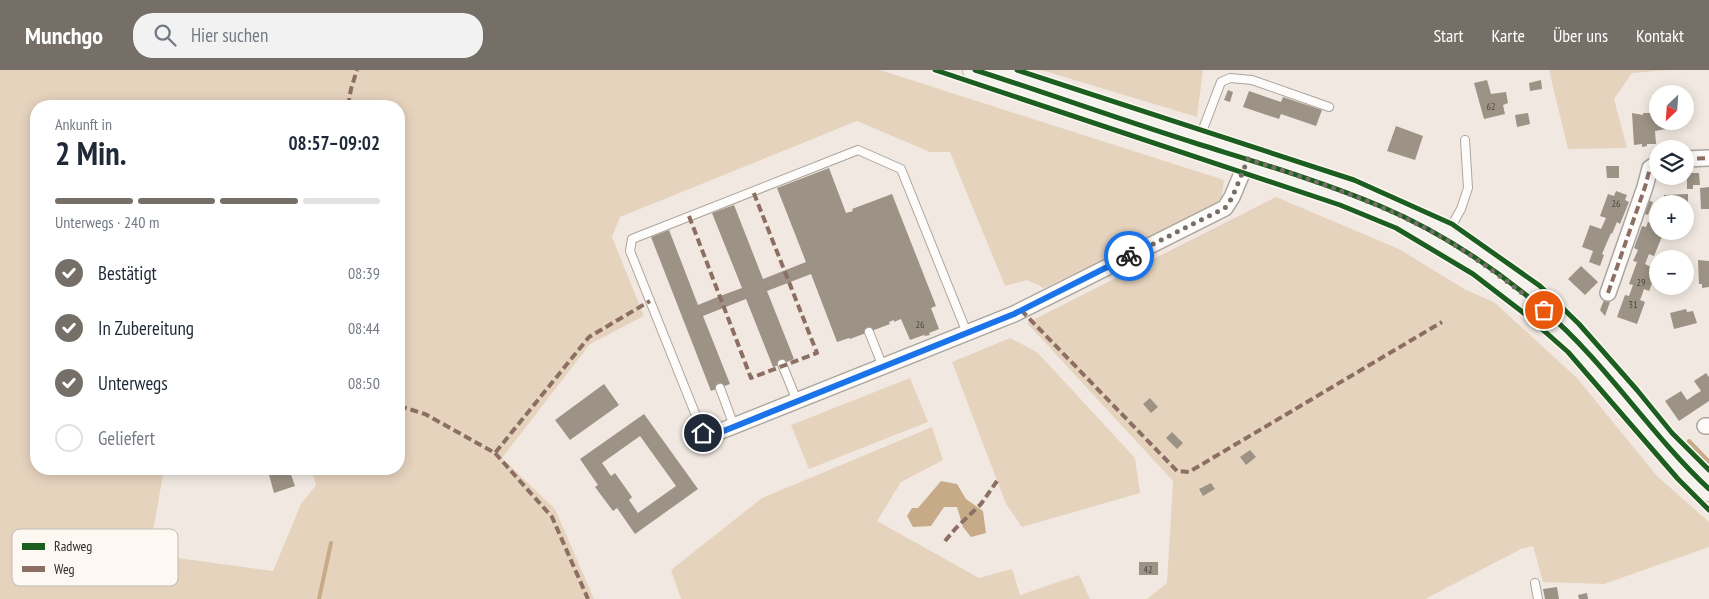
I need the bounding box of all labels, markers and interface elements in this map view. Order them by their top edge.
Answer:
search box [133,13,483,58]
text: Munchgo [25,20,103,51]
icon: search [151,21,179,49]
text: Hier suchen [191,23,268,47]
text: Start [1433,24,1464,47]
text: Karte [1492,24,1525,47]
text: Über uns [1553,24,1608,47]
text: Kontakt [1636,24,1684,47]
north arrow [1649,85,1694,130]
map controls [1649,85,1694,295]
house number: 62 [1487,100,1496,113]
text: Ankunft in [55,114,112,134]
text: 08:57–09:02 [288,131,380,155]
text: 2 Min. [55,132,126,174]
button: layers [1649,140,1694,185]
button: + [1649,195,1694,240]
house number: 26 [1612,197,1621,210]
text: Unterwegs · 240 m [55,212,159,232]
courier [1104,231,1154,281]
icon: bike [1115,242,1143,270]
button: − [1649,250,1694,295]
icon: check [55,259,83,287]
text: Bestätigt [98,261,157,285]
text: 08:39 [348,263,380,283]
house number: 29 [1637,276,1646,289]
pin [1523,289,1565,331]
icon: bag [1530,296,1558,324]
house number: 31 [1629,298,1638,311]
icon: check [55,314,83,342]
text: In Zubereitung [98,316,194,340]
text: 08:44 [348,318,380,338]
house number: 26 [916,318,925,331]
icon: check [55,369,83,397]
text: Unterwegs [98,371,168,395]
text: 08:50 [348,373,380,393]
pin [682,412,724,454]
icon: home [689,419,717,447]
text: Geliefert [98,426,155,450]
legend [12,529,178,586]
text: Radweg [54,537,92,555]
text: Weg [54,560,75,578]
house number: 42 [1144,563,1153,576]

